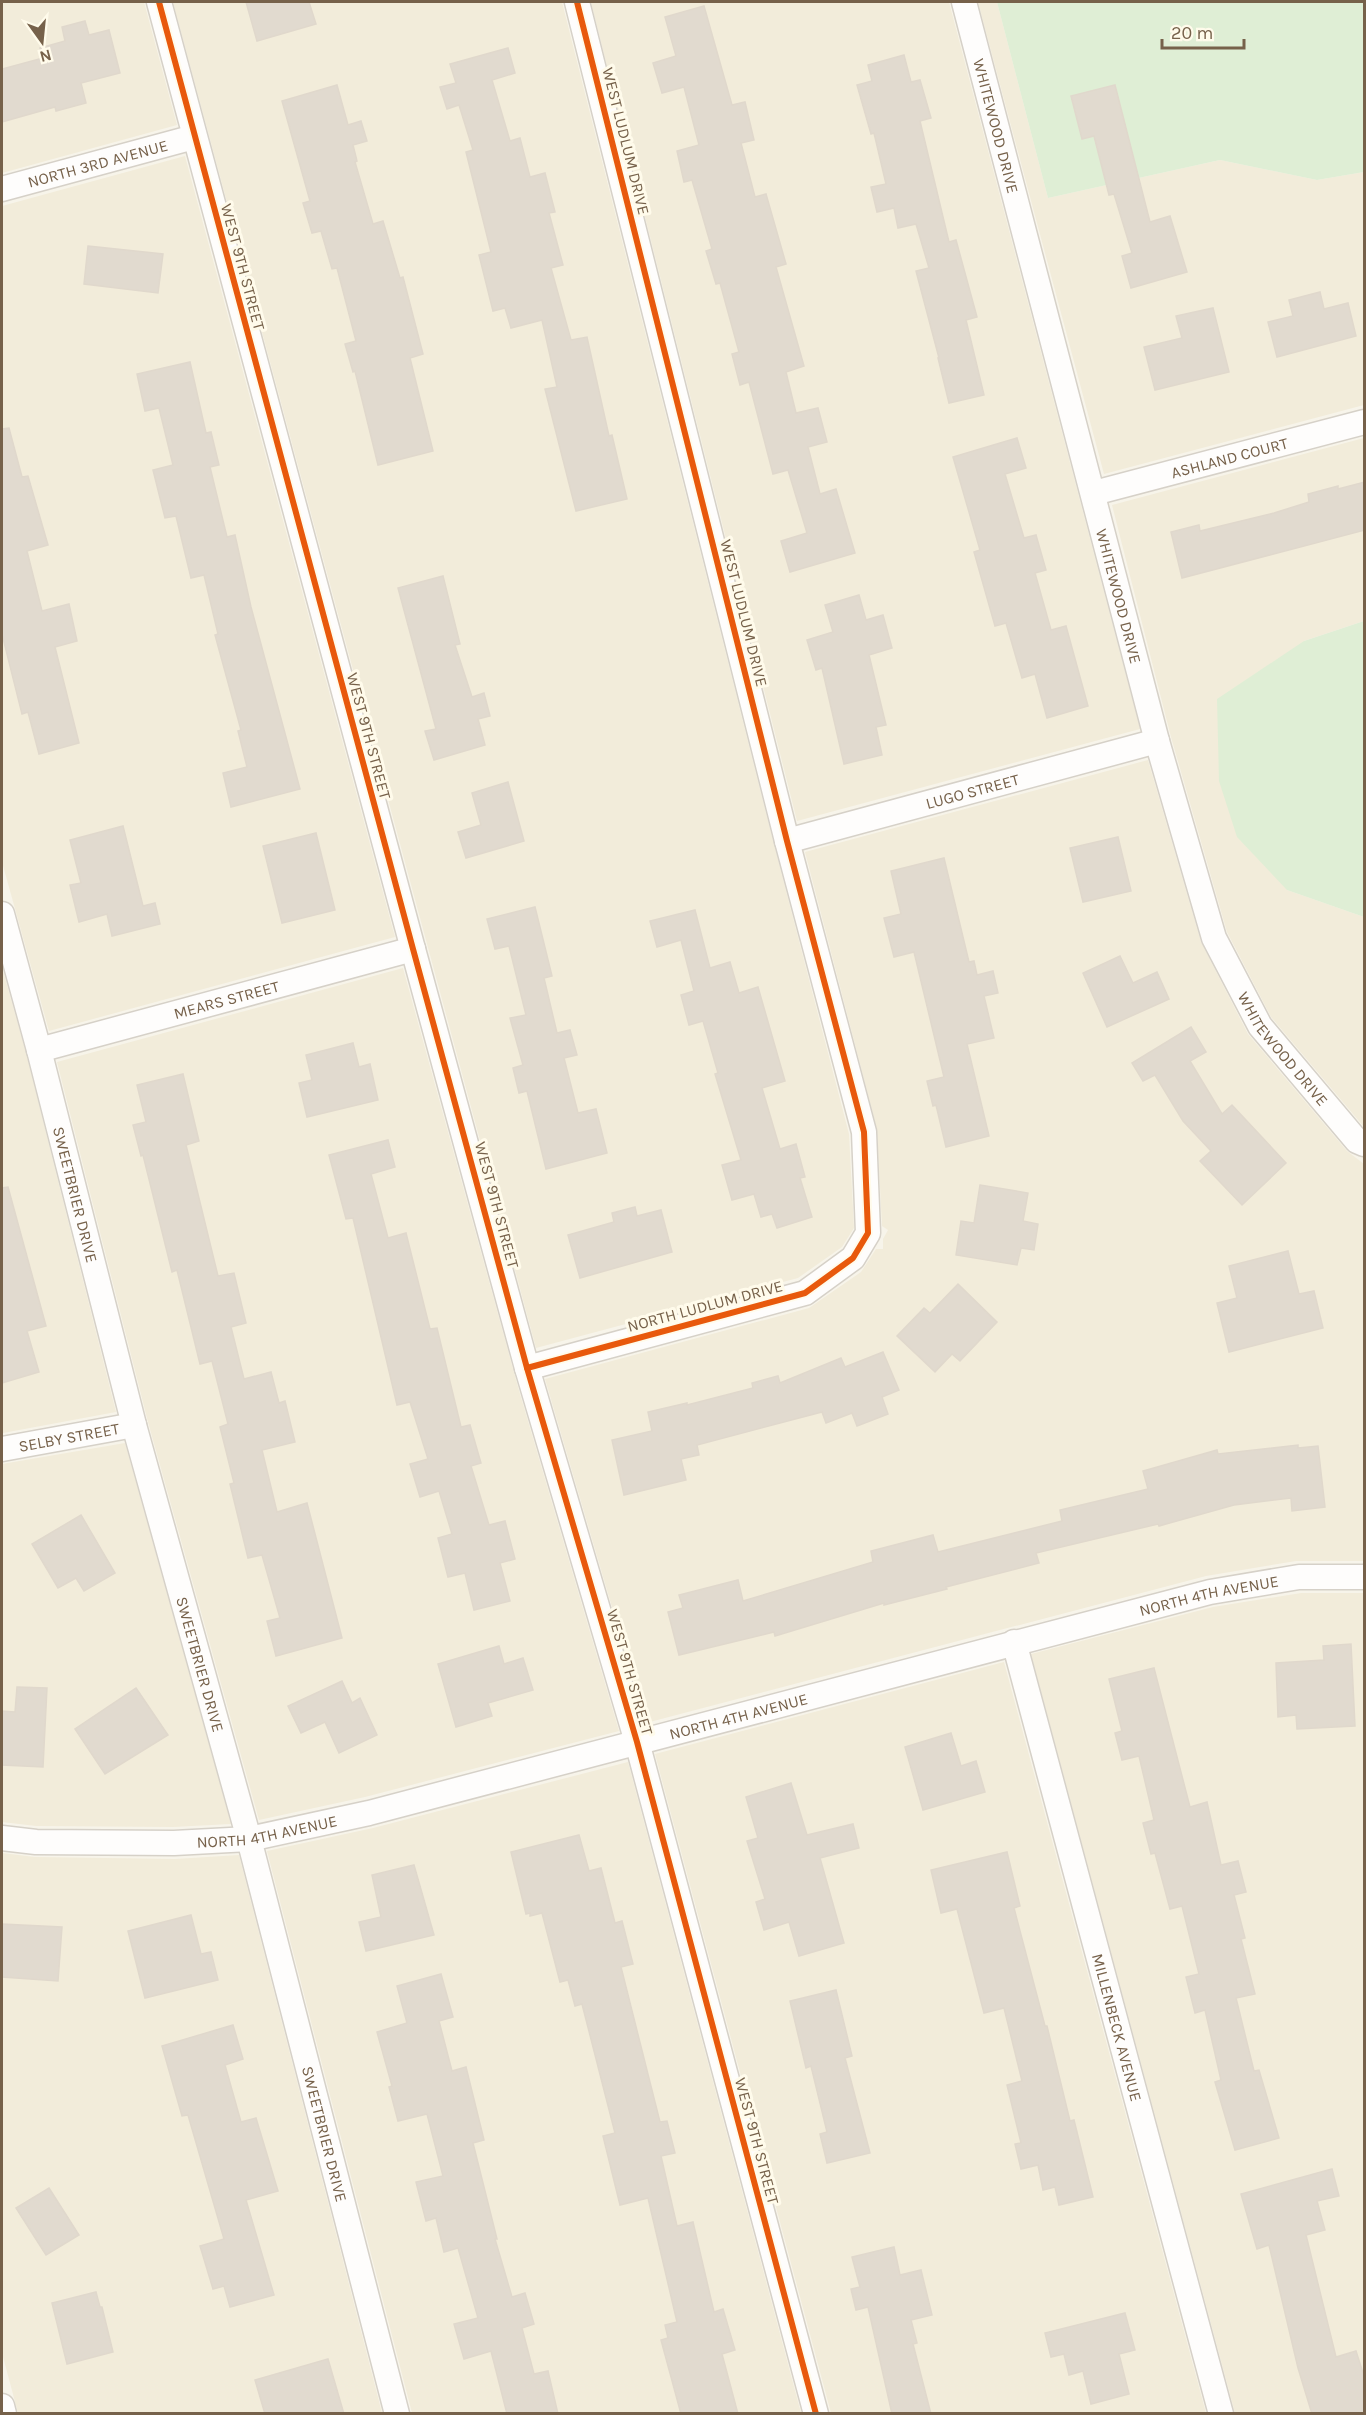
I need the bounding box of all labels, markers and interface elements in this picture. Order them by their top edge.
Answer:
north arrow [12,12,72,72]
scale bar [1162,12,1244,50]
text: 20 m [1171,22,1213,44]
text: N [38,45,54,67]
street label: WHITEWOOD DRIVE [970,56,1023,195]
street label: WEST LUDLUM DRIVE [598,65,654,217]
street label: NORTH 3RD AVENUE [25,135,170,191]
street label: WEST 9TH STREET [217,202,269,332]
street label: ASHLAND COURT [1169,433,1290,482]
street label: WHITEWOOD DRIVE [1092,527,1146,666]
street label: WEST LUDLUM DRIVE [716,537,772,689]
street label: WEST 9TH STREET [343,671,395,801]
street label: LUGO STREET [924,769,1021,813]
street label: MEARS STREET [171,976,281,1023]
street label: WHITEWOOD DRIVE [1234,988,1333,1109]
street label: SWEETBRIER DRIVE [49,1124,102,1265]
street label: WEST 9TH STREET [471,1140,523,1270]
street label: NORTH LUDLUM DRIVE [625,1276,785,1336]
street label: SELBY STREET [17,1418,121,1455]
street label: NORTH 4TH AVENUE [1137,1571,1280,1620]
street label: SWEETBRIER DRIVE [173,1594,228,1734]
street label: WEST 9TH STREET [603,1607,657,1737]
street label: NORTH 4TH AVENUE [667,1689,810,1743]
street label: NORTH 4TH AVENUE [196,1811,339,1851]
street label: MILLENBECK AVENUE [1088,1951,1146,2103]
street label: SWEETBRIER DRIVE [298,2064,352,2204]
street label: WEST 9TH STREET [731,2076,783,2206]

